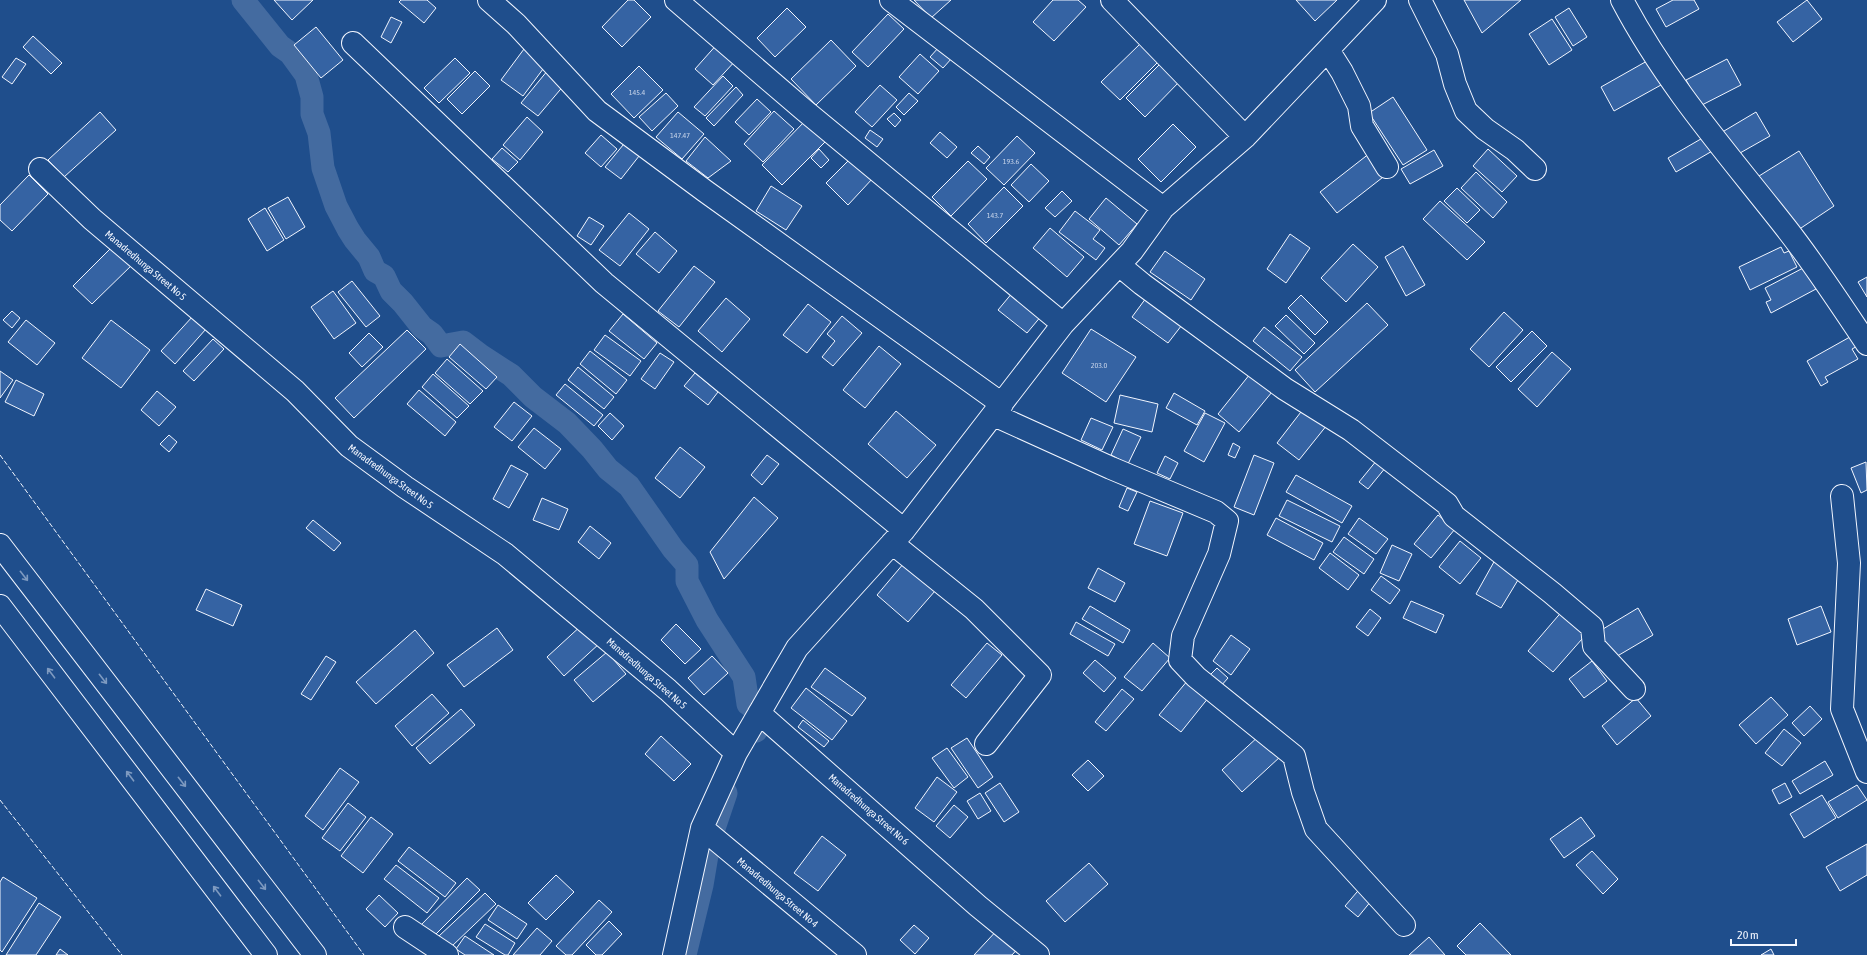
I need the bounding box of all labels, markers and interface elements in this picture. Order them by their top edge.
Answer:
house number: 145.4 [629,88,645,97]
house number: 147.47 [670,131,690,140]
house number: 193.6 [1003,157,1019,166]
house number: 143.7 [987,211,1003,220]
street label: Manadredhunga Street No 5 [103,228,189,303]
house number: 203.0 [1091,361,1107,370]
street label: Manadredhunga Street No 5 [346,442,436,511]
one-way arrow [20,570,28,581]
street label: Manadredhunga Street No 5 [604,636,689,711]
one-way arrow [47,667,55,678]
one-way arrow [99,674,107,685]
one-way arrow [125,771,134,782]
street label: Manadredhunga Street No 6 [826,772,911,847]
one-way arrow [178,777,187,788]
street label: Manadredhunga Street No 4 [735,855,821,930]
one-way arrow [257,880,266,891]
one-way arrow [213,885,221,896]
scale bar [1731,921,1796,947]
text: 20 m [1737,928,1759,942]

